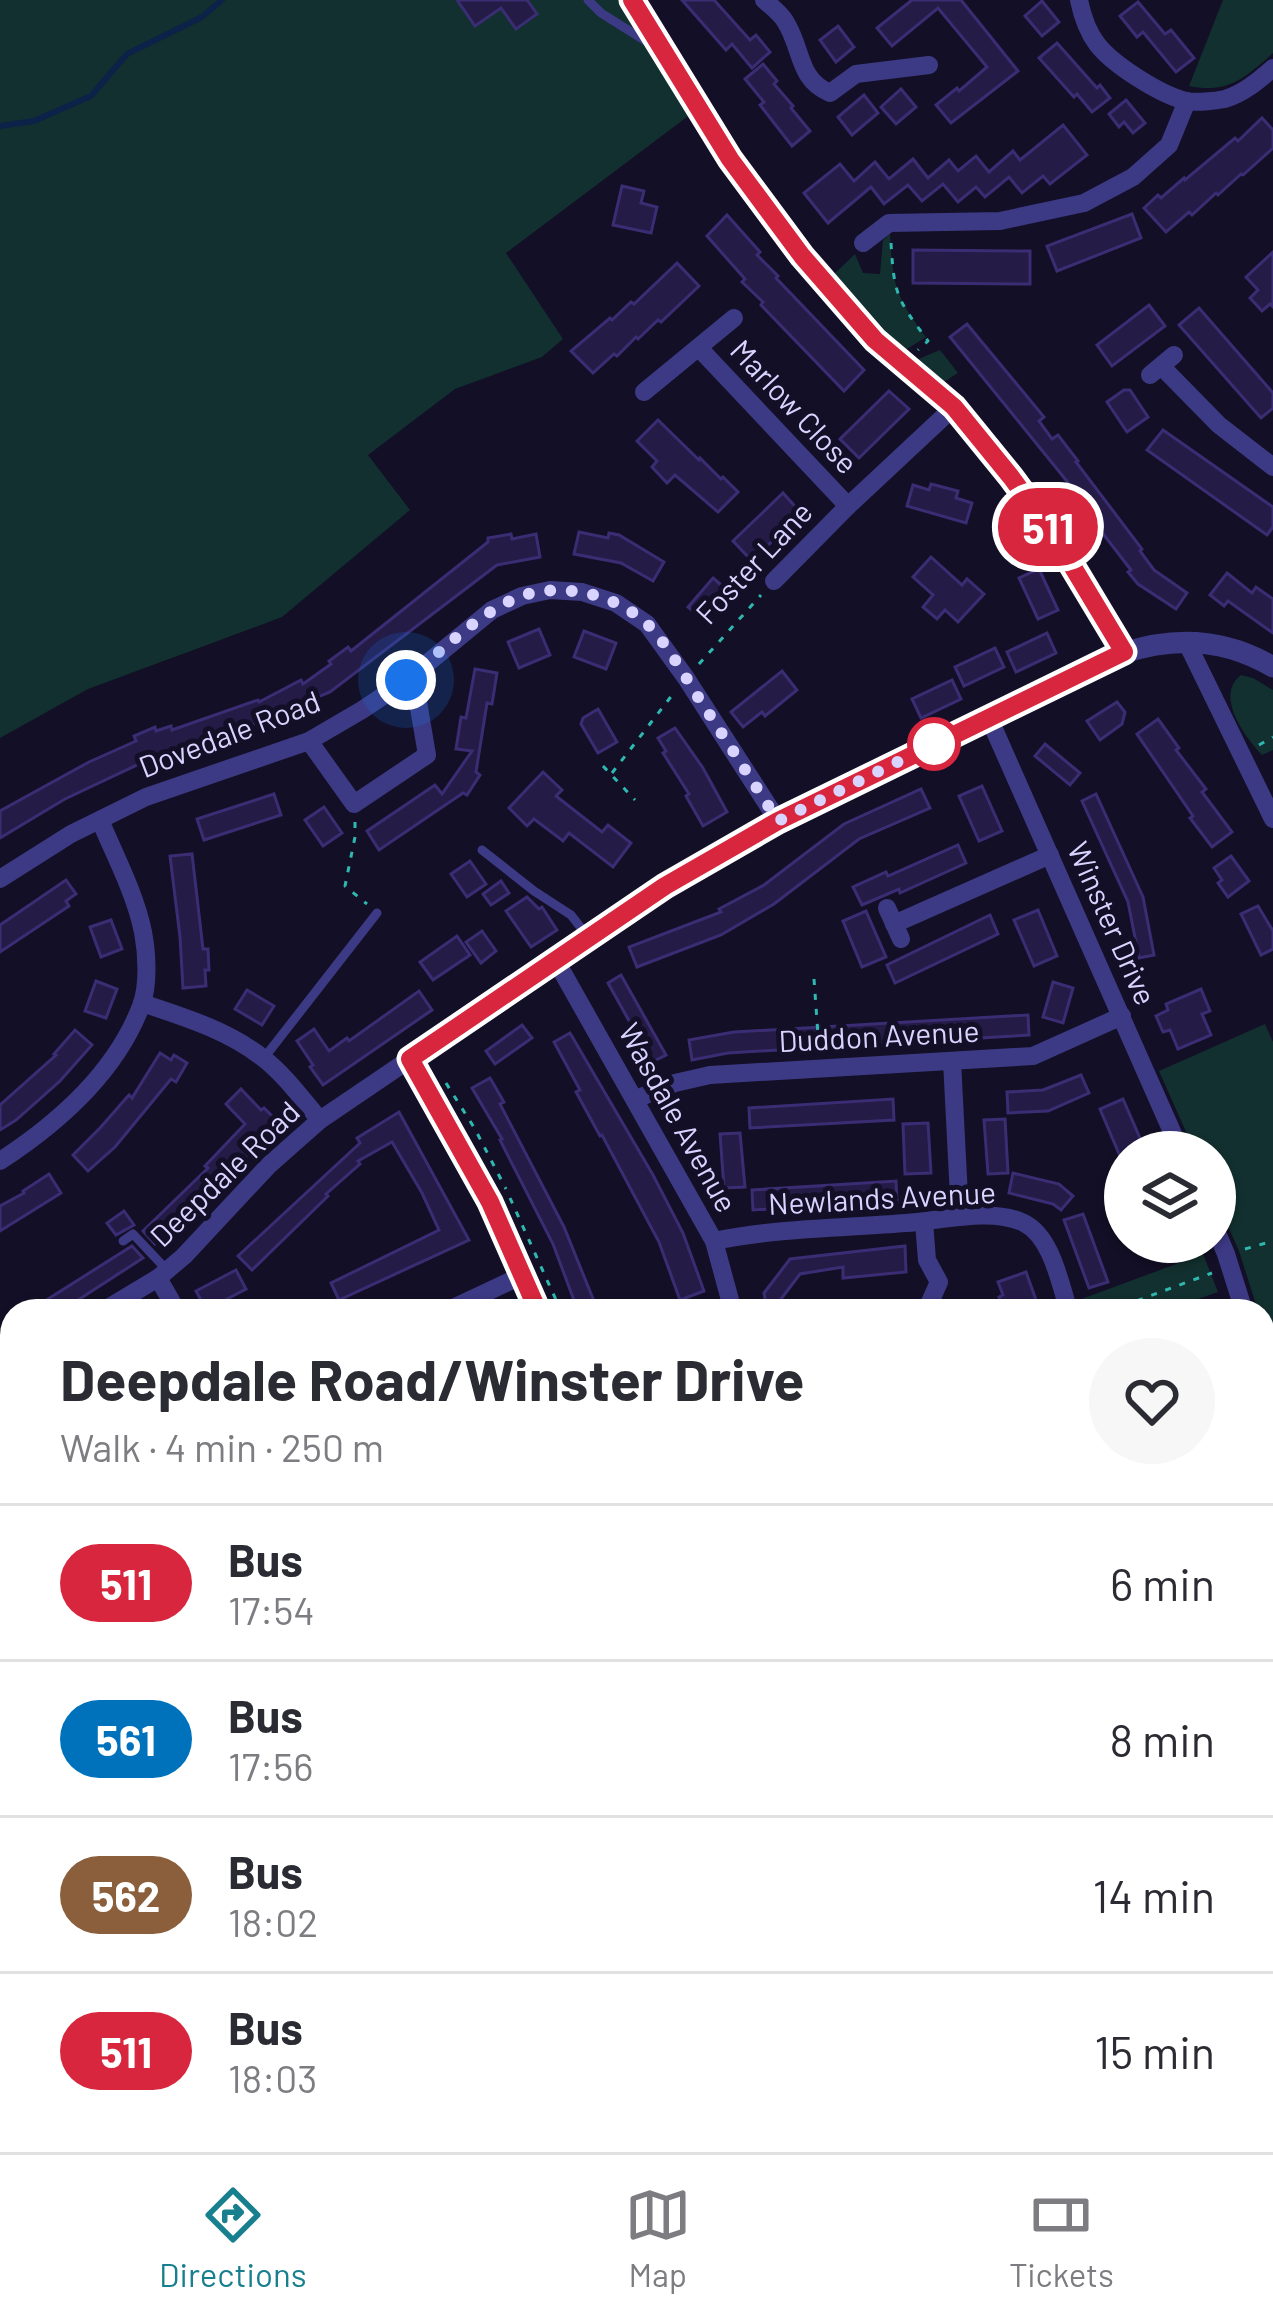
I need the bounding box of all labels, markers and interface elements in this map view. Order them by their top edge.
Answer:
street label: Marlow Close [724,332,866,480]
line badge: 511 [979,488,1117,566]
street label: Foster Lane [687,493,819,631]
text: 511 [1022,502,1074,552]
your location [376,650,436,710]
street label: Dovedale Road [133,682,325,784]
unlabelled marker [909,719,959,769]
street label: Winster Drive [1061,836,1165,1010]
street label: Duddon Avenue [778,1012,980,1058]
street label: Wasdale Avenue [612,1016,746,1218]
street label: Deepdale Road [142,1093,306,1253]
map controls [1104,1131,1236,1263]
button: layers [1104,1131,1236,1263]
street label: Newlands Avenue [767,1173,997,1221]
button: heart [1089,1338,1215,1464]
text: Deepdale Road/Winster Drive [60,1344,804,1412]
text: Walk · 4 min · 250 m [60,1423,384,1470]
text: Bus [228,1532,303,1586]
text: 6 min [1110,1556,1215,1610]
text: 511 [100,1558,152,1608]
text: 17:54 [228,1586,315,1633]
text: Bus [228,1688,303,1742]
text: 8 min [1110,1712,1215,1766]
text: 561 [96,1714,156,1764]
text: 17:56 [228,1742,313,1789]
text: Bus [228,1844,303,1898]
text: 14 min [1093,1868,1215,1922]
text: 562 [92,1870,160,1920]
text: 18:02 [228,1898,318,1945]
text: Bus [228,2000,303,2054]
text: 15 min [1094,2024,1215,2078]
text: 511 [100,2026,152,2076]
text: 18:03 [228,2054,317,2101]
tab: Directions [159,2182,307,2294]
tab: Map [625,2182,691,2294]
tab: Tickets [1009,2182,1114,2294]

